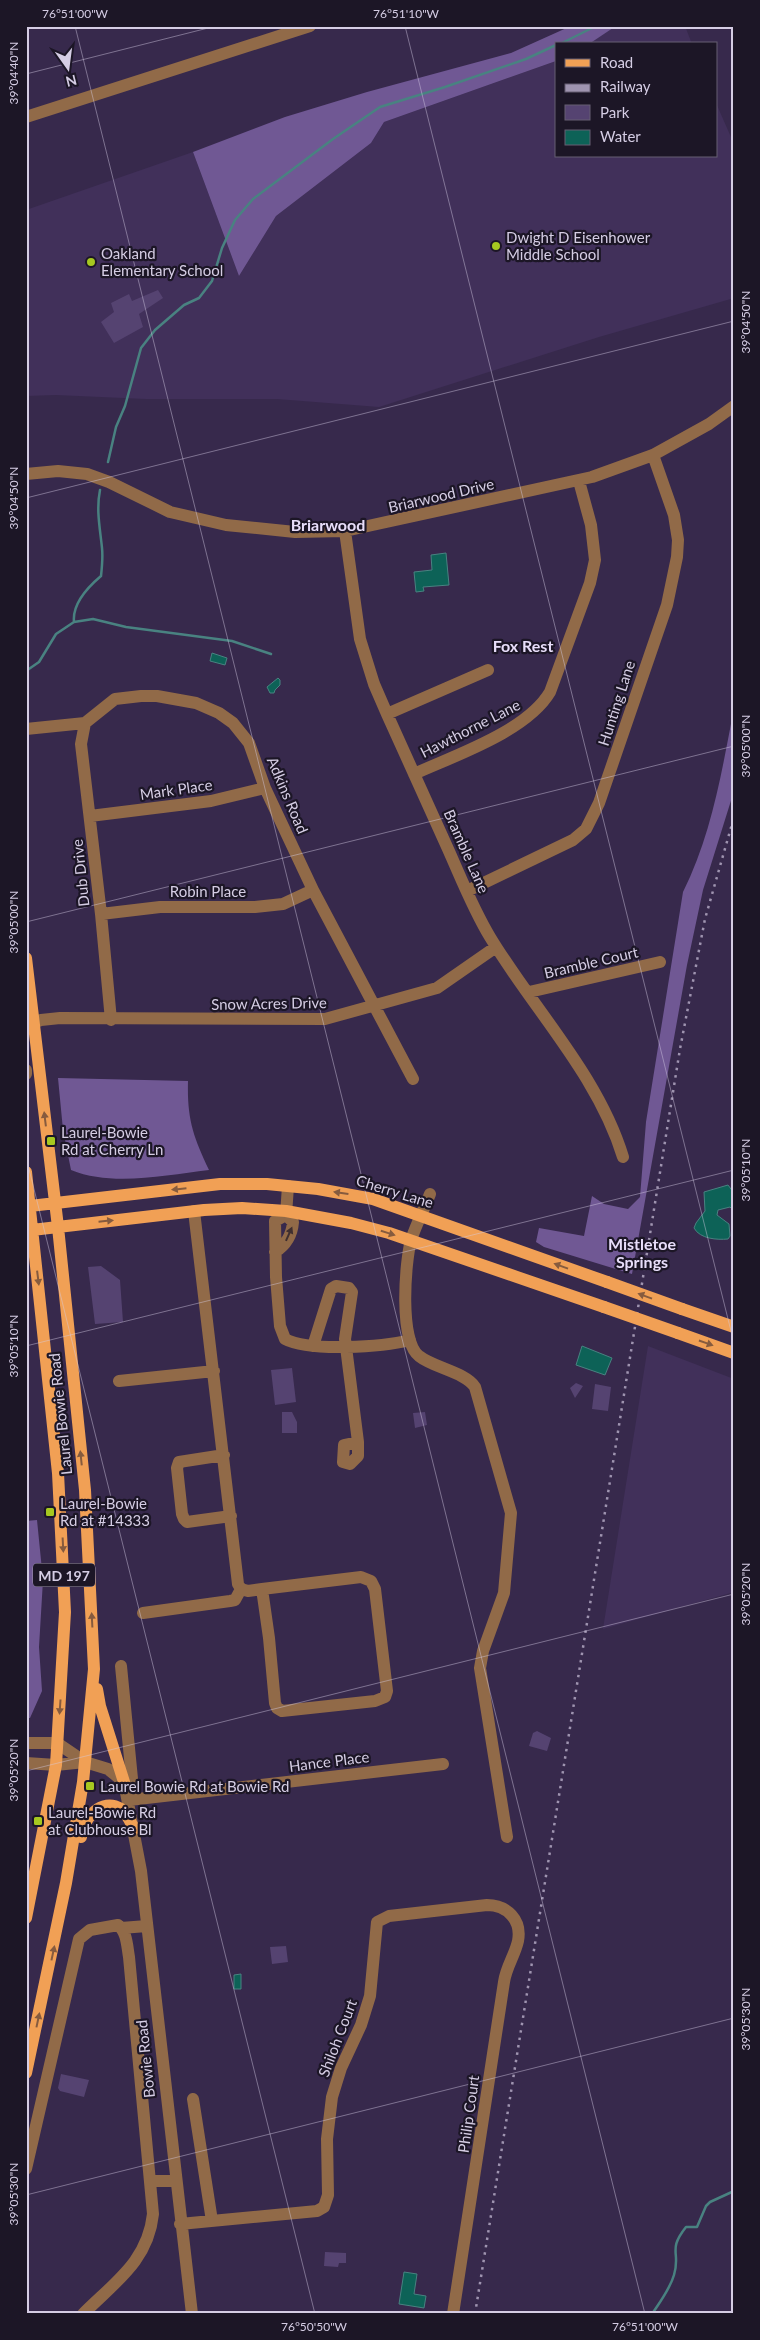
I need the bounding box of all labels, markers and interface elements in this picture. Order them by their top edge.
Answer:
text: 76°51'00"W [42,6,109,21]
text: 76°51'10"W [373,6,440,21]
text: 39°04'40"N [6,42,21,104]
north arrow [42,42,92,92]
legend [555,42,718,158]
text: Road [600,53,633,71]
text: N [64,72,79,91]
text: Railway [600,77,651,95]
text: Park [600,103,630,121]
text: Water [600,127,641,145]
place label: Dwight D Eisenhower Middle School [506,228,651,263]
marker: Dwight D Eisenhower Middle School [490,240,502,252]
place label: Oakland Elementary School [101,244,223,279]
marker: Oakland Elementary School [85,256,97,268]
text: 39°04'50"N [738,291,753,353]
text: 39°04'50"N [6,467,21,529]
street label: Briarwood Drive [386,474,496,516]
district label: Briarwood [291,515,365,534]
district label: Fox Rest [493,636,553,655]
street label: Hunting Lane [594,658,638,748]
street label: Hawthorne Lane [417,695,523,761]
text: 39°05'00"N [738,715,753,777]
street label: Adkins Road [264,754,312,836]
street label: Mark Place [139,775,213,803]
street label: Bramble Lane [441,806,494,896]
street label: Dub Drive [68,838,92,908]
street label: Robin Place [170,882,246,900]
text: 39°05'00"N [6,891,21,953]
street label: Bramble Court [542,942,640,982]
street label: Snow Acres Drive [211,993,327,1013]
one-way arrow [41,1111,49,1127]
place label: Laurel-Bowie Rd at Cherry Ln [61,1123,163,1158]
marker: Laurel-Bowie Rd at Cherry Ln [45,1135,57,1147]
text: 39°05'10"N [738,1139,753,1201]
street label: Cherry Lane [354,1171,436,1211]
one-way arrow [171,1185,187,1193]
one-way arrow [333,1188,349,1196]
one-way arrow [99,1217,115,1225]
one-way arrow [286,1227,294,1241]
one-way arrow [381,1230,396,1238]
district label: Mistletoe Springs [608,1234,677,1271]
one-way arrow [554,1262,569,1269]
one-way arrow [34,1270,42,1286]
one-way arrow [637,1291,652,1299]
text: 39°05'10"N [6,1315,21,1377]
one-way arrow [699,1339,714,1347]
street label: Laurel Bowie Road [45,1352,75,1476]
one-way arrow [77,1450,85,1466]
place label: Laurel-Bowie Rd at #14333 [60,1494,150,1529]
marker: Laurel-Bowie Rd at #14333 [44,1506,56,1518]
one-way arrow [59,1537,67,1553]
text: 39°05'20"N [738,1563,753,1625]
road number: MD 197 [33,1564,95,1586]
one-way arrow [87,1612,95,1628]
one-way arrow [56,1699,64,1715]
text: 39°05'20"N [6,1739,21,1801]
street label: Hance Place [288,1747,370,1775]
place label: Laurel Bowie Rd at Bowie Rd [100,1777,289,1795]
marker: Laurel Bowie Rd at Bowie Rd [84,1780,96,1792]
place label: Laurel-Bowie Rd at Clubhouse Bl [48,1803,156,1838]
marker: Laurel-Bowie Rd at Clubhouse Bl [32,1815,44,1827]
one-way arrow [49,1944,57,1960]
text: 39°05'30"N [738,1988,753,2050]
street label: Shiloh Court [314,1996,360,2079]
one-way arrow [35,2011,43,2027]
street label: Bowie Road [132,2019,158,2099]
street label: Philip Court [454,2074,482,2154]
text: 39°05'30"N [6,2163,21,2225]
text: 76°50'50"W [281,2319,348,2334]
text: 76°51'00"W [612,2319,679,2334]

